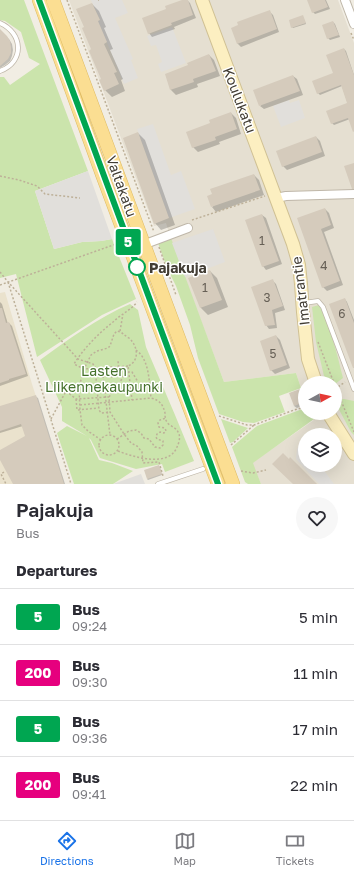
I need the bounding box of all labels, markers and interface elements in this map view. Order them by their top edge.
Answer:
street label: Koulukatu [220,65,260,135]
street label: Valtakatu [103,153,141,219]
line badge: 5 [115,229,141,255]
text: 5 [124,233,132,250]
house number: 1 [259,233,265,248]
street label: Imatrantie [287,256,313,326]
marker: Pajakuja [128,258,146,276]
house number: 4 [320,258,328,273]
place label: Pajakuja [149,259,207,276]
house number: 1 [202,280,208,295]
house number: 3 [263,290,271,305]
house number: 6 [338,306,346,321]
house number: 5 [270,346,277,361]
park label: Lasten Liikennekaupunki [45,362,163,395]
north arrow [298,376,342,420]
map controls [298,376,342,472]
button: layers [298,428,342,472]
button: heart [296,497,338,539]
text: Pajakuja [16,498,94,521]
text: Bus [16,525,39,541]
text: Departures [16,561,97,579]
text: Bus [72,600,100,618]
text: 5 [34,608,42,625]
text: 5 min [299,608,338,626]
text: 09:24 [72,618,107,634]
text: Bus [72,656,100,674]
text: 200 [25,664,51,681]
text: 11 min [293,664,338,682]
text: 09:30 [72,674,108,690]
text: Bus [72,712,100,730]
text: 5 [34,720,42,737]
text: 17 min [293,720,338,738]
text: 09:36 [72,730,107,746]
text: Bus [72,768,100,786]
text: 200 [25,776,51,793]
text: 22 min [290,776,338,794]
text: 09:41 [72,786,106,802]
tab: Directions [40,830,94,867]
tab: Map [173,830,196,867]
tab: Tickets [276,830,314,867]

